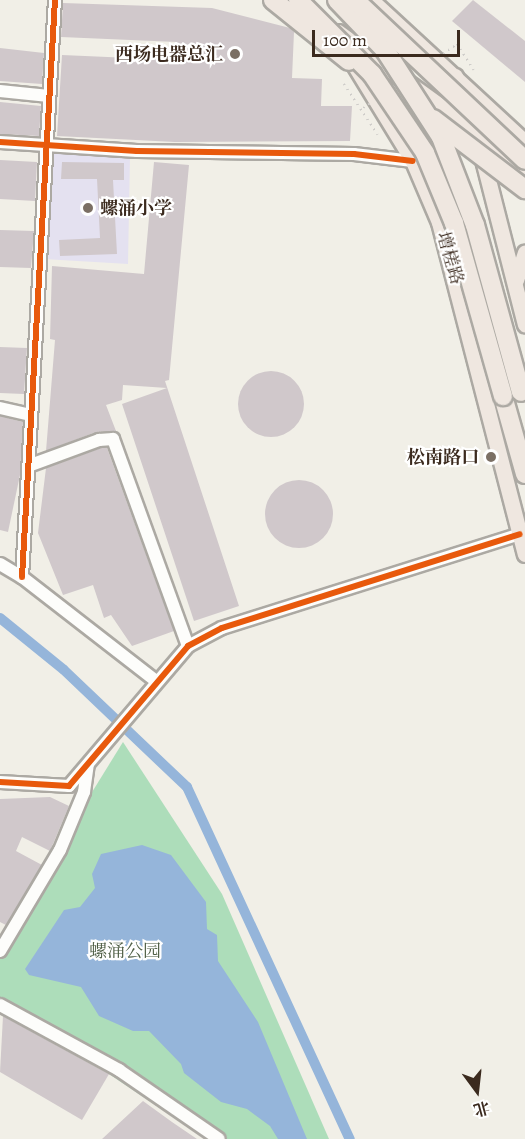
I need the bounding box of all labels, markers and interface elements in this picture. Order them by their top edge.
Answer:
scale bar [315,18,464,56]
text: 100 m [323,28,367,52]
place label: 西场电器总汇 [115,43,223,65]
marker: 西场电器总汇 [228,47,242,61]
place label: 螺涌小学 [100,197,172,219]
marker: 螺涌小学 [81,201,95,215]
street label: 增槎路 [432,229,468,287]
place label: 松南路口 [407,446,479,468]
marker: 松南路口 [484,450,498,464]
park label: 螺涌公园 [89,940,161,962]
north arrow [447,1061,507,1121]
text: 北 [471,1096,492,1121]

